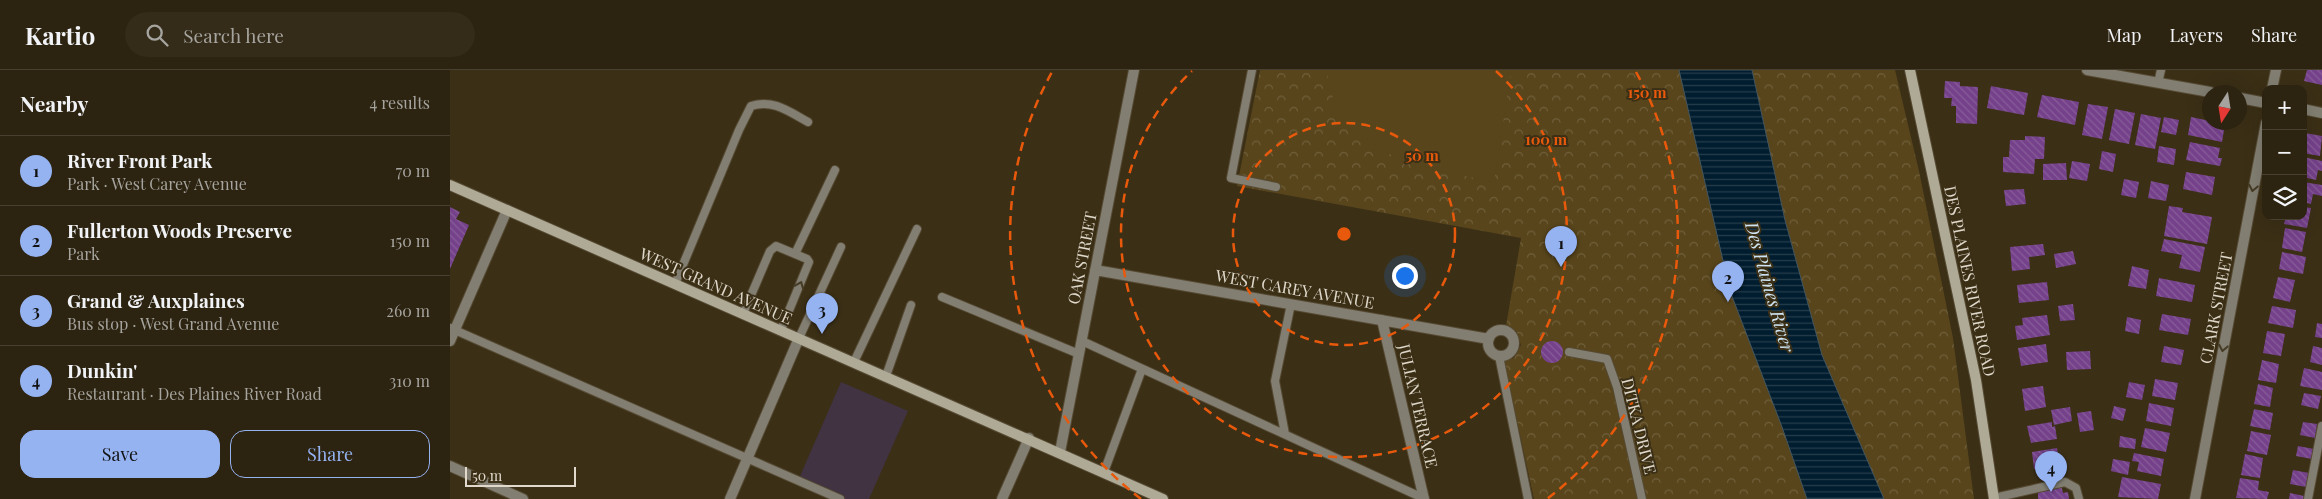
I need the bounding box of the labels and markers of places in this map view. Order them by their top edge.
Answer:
centre of rings [1335,225,1353,243]
pin: 1 [1545,226,1577,267]
pin: 2 [1712,261,1744,302]
pin: 3 [806,293,838,334]
pin: 4 [2035,451,2067,492]

